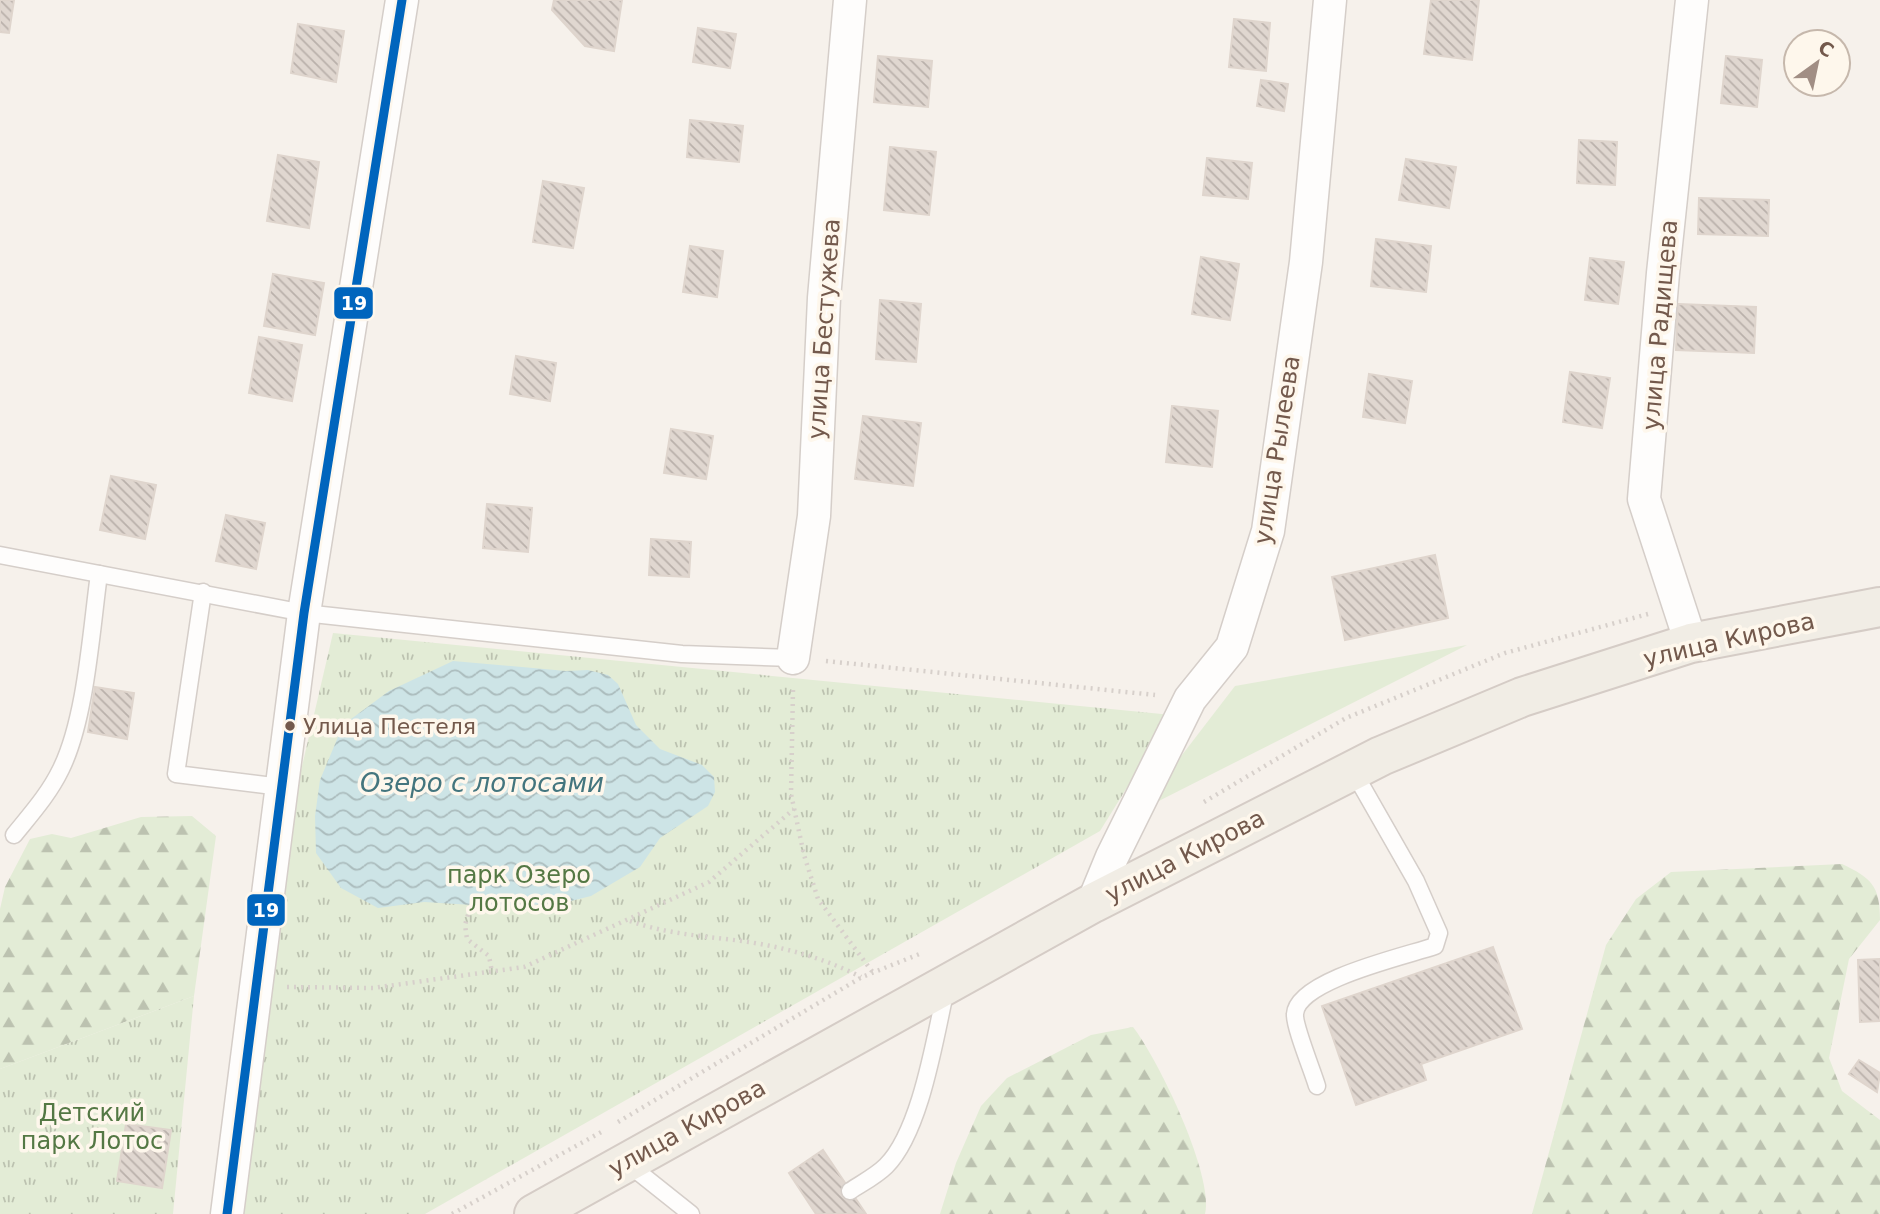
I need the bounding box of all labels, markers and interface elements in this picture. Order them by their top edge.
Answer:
north arrow [1782,28,1852,98]
text: С [1814,36,1838,62]
street label: улица Бестужева [802,217,846,441]
street label: улица Радищева [1637,218,1683,432]
line badge: 19 [333,286,374,320]
text: 19 [341,292,367,314]
street label: улица Рылеева [1248,354,1306,546]
street label: улица Кирова [1640,607,1818,673]
place label: Улица Пестеля [303,714,476,739]
marker: Улица Пестеля [283,719,297,733]
water label: Озеро с лотосами [360,768,604,798]
street label: улица Кирова [1101,804,1269,908]
park label: парк Озеро лотосов [447,861,591,917]
line badge: 19 [246,893,286,927]
text: 19 [253,899,279,921]
street label: улица Кирова [604,1073,770,1183]
park label: Детский парк Лотос [21,1099,163,1155]

